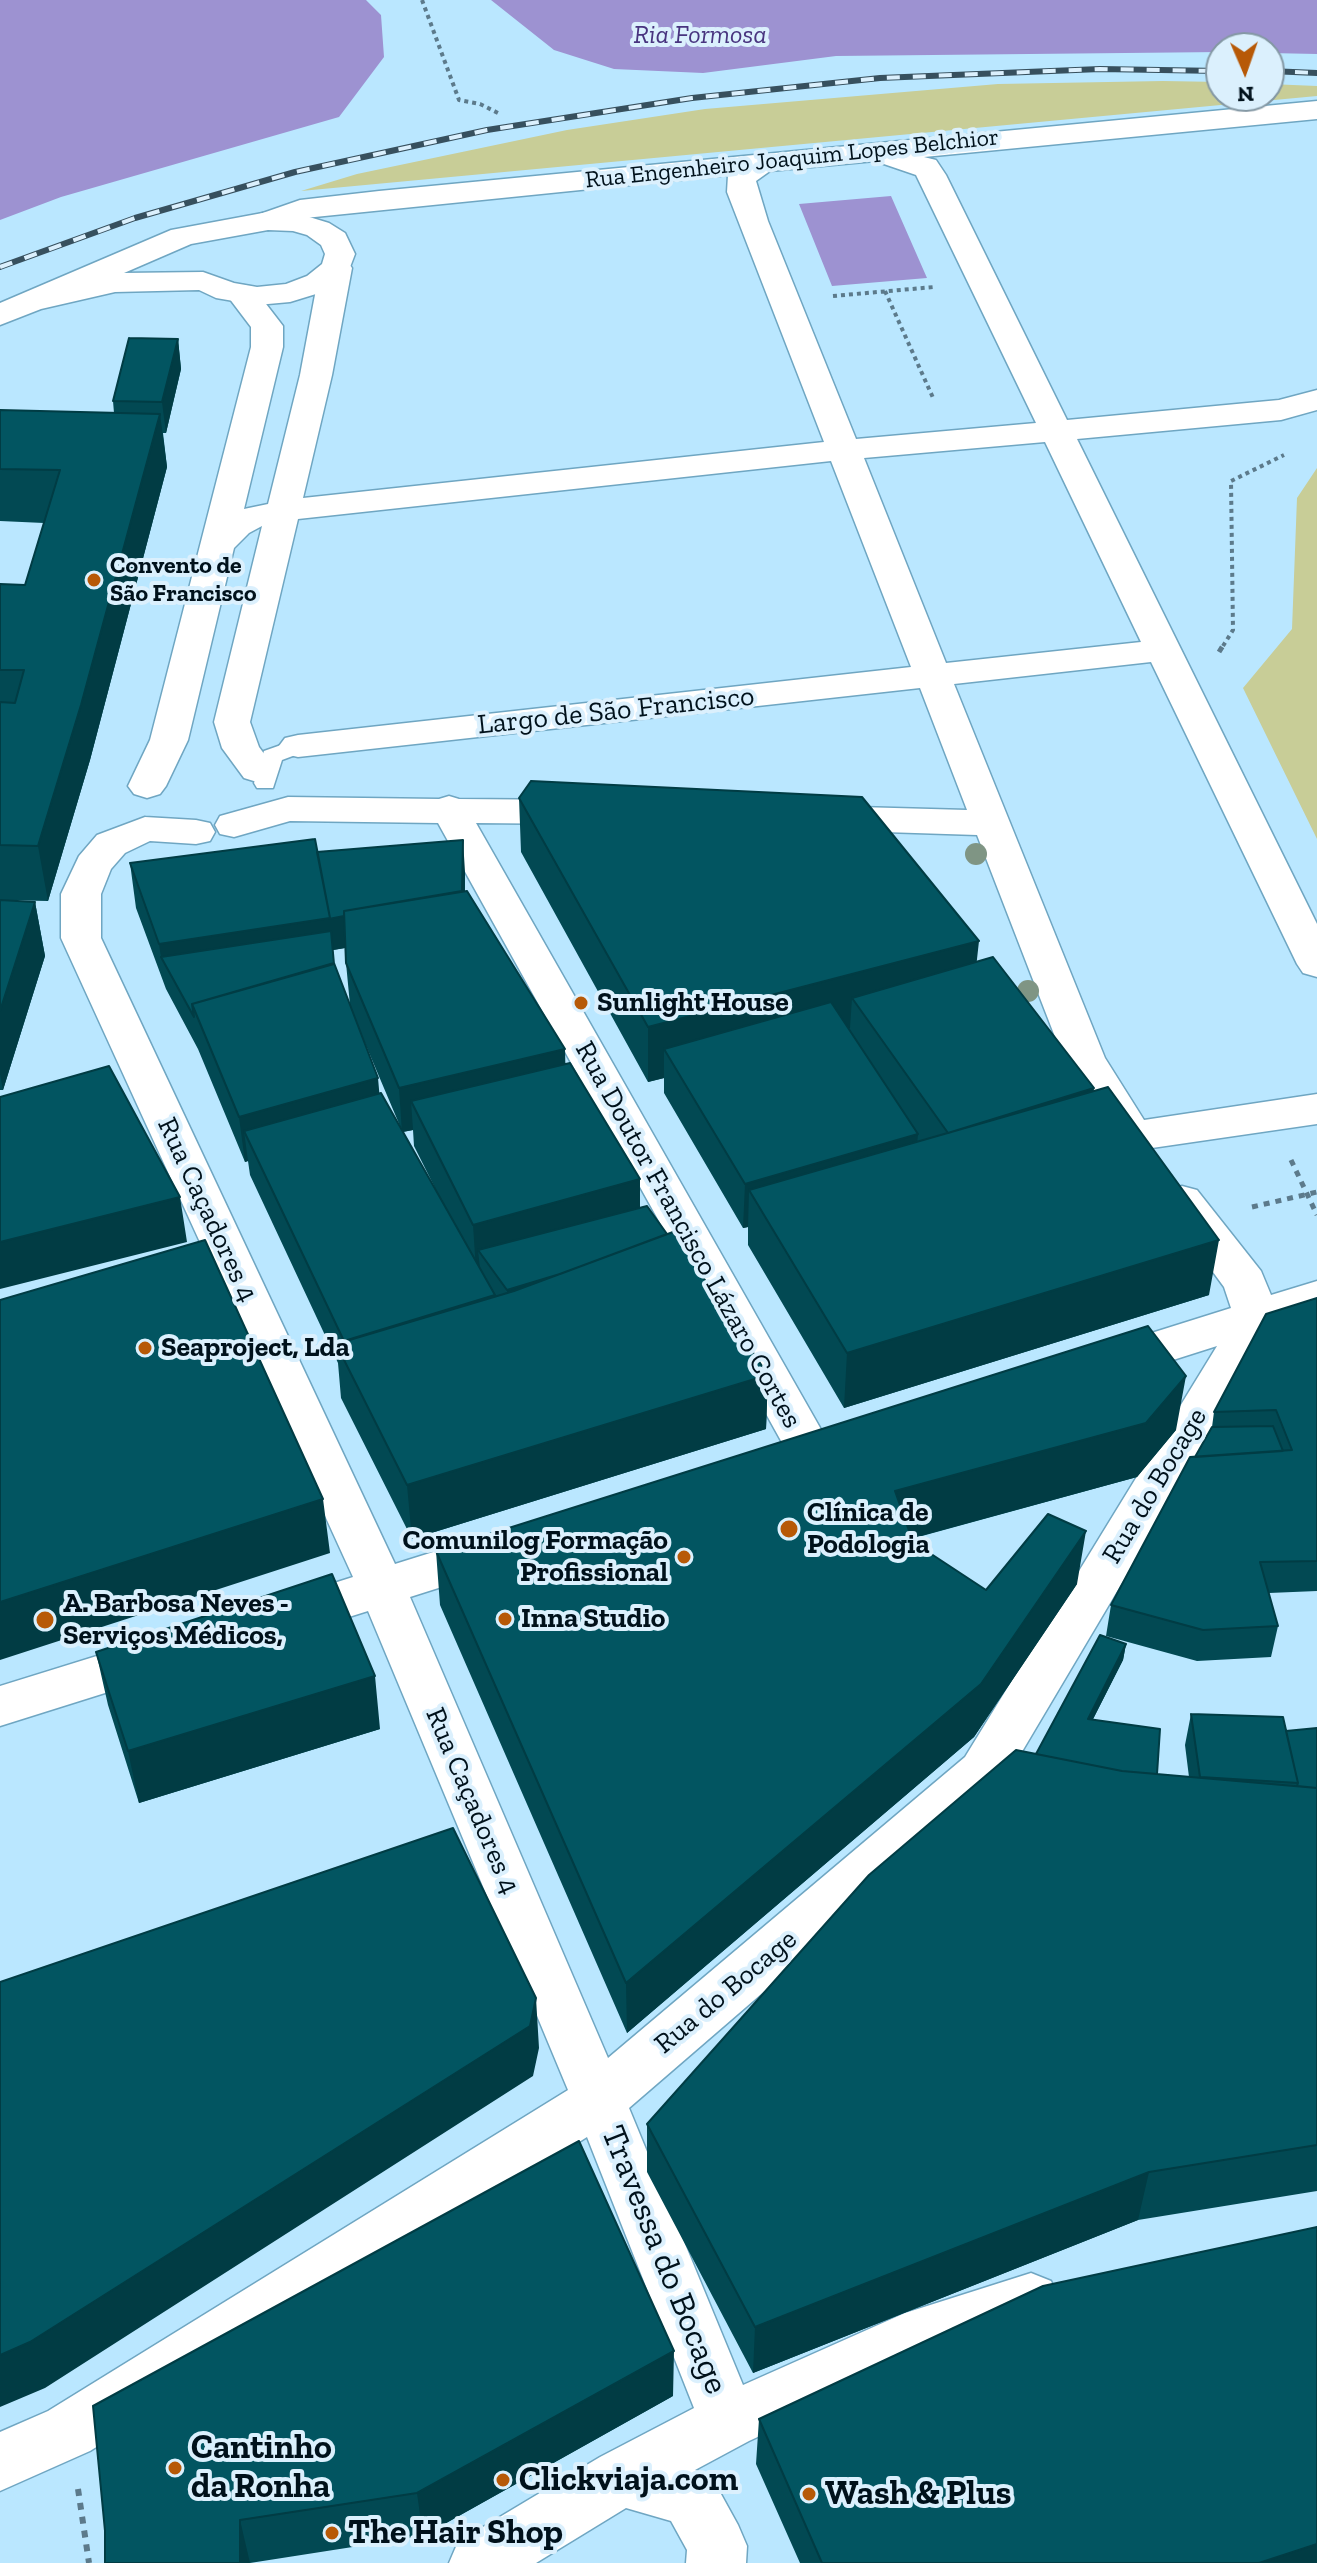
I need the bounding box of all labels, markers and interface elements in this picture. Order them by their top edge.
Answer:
water label: Ria Formosa [633,20,767,52]
north arrow [1205,32,1285,112]
text: N [1237,81,1255,108]
street label: Rua Engenheiro Joaquim Lopes Belchior [584,123,1000,195]
place label: Convento de São Francisco [110,552,256,608]
marker: Convento de São Francisco [85,571,103,589]
street label: Largo de São Francisco [476,680,756,742]
place label: Sunlight House [597,986,789,1020]
marker: Sunlight House [572,994,590,1012]
street label: Rua Doutor Francisco Lázaro Cortes [567,1036,809,1434]
street label: Rua Caçadores 4 [150,1113,264,1307]
place label: Seaproject, Lda [161,1331,350,1365]
marker: Seaproject, Lda [136,1339,154,1357]
street label: Rua do Bocage [1095,1402,1215,1570]
place label: Clínica de Podologia [807,1496,930,1562]
marker: Clínica de Podologia [778,1518,800,1540]
place label: Comunilog Formação Profissional [403,1524,668,1590]
marker: Comunilog Formação Profissional [675,1548,693,1566]
place label: A. Barbosa Neves - Serviços Médicos, [63,1587,289,1653]
place label: Inna Studio [521,1602,665,1636]
marker: A. Barbosa Neves - Serviços Médicos, [34,1609,56,1631]
marker: Inna Studio [496,1610,514,1628]
street label: Rua Caçadores 4 [418,1703,526,1899]
street label: Rua do Bocage [648,1923,804,2061]
street label: Travessa do Bocage [592,2120,736,2400]
place label: Cantinho da Ronha [191,2428,332,2508]
marker: Cantinho da Ronha [166,2459,184,2477]
place label: Clickviaja.com [519,2460,738,2500]
marker: Clickviaja.com [494,2471,512,2489]
place label: Wash & Plus [825,2474,1011,2514]
marker: Wash & Plus [800,2485,818,2503]
place label: The Hair Shop [348,2513,563,2553]
marker: The Hair Shop [323,2524,341,2542]

